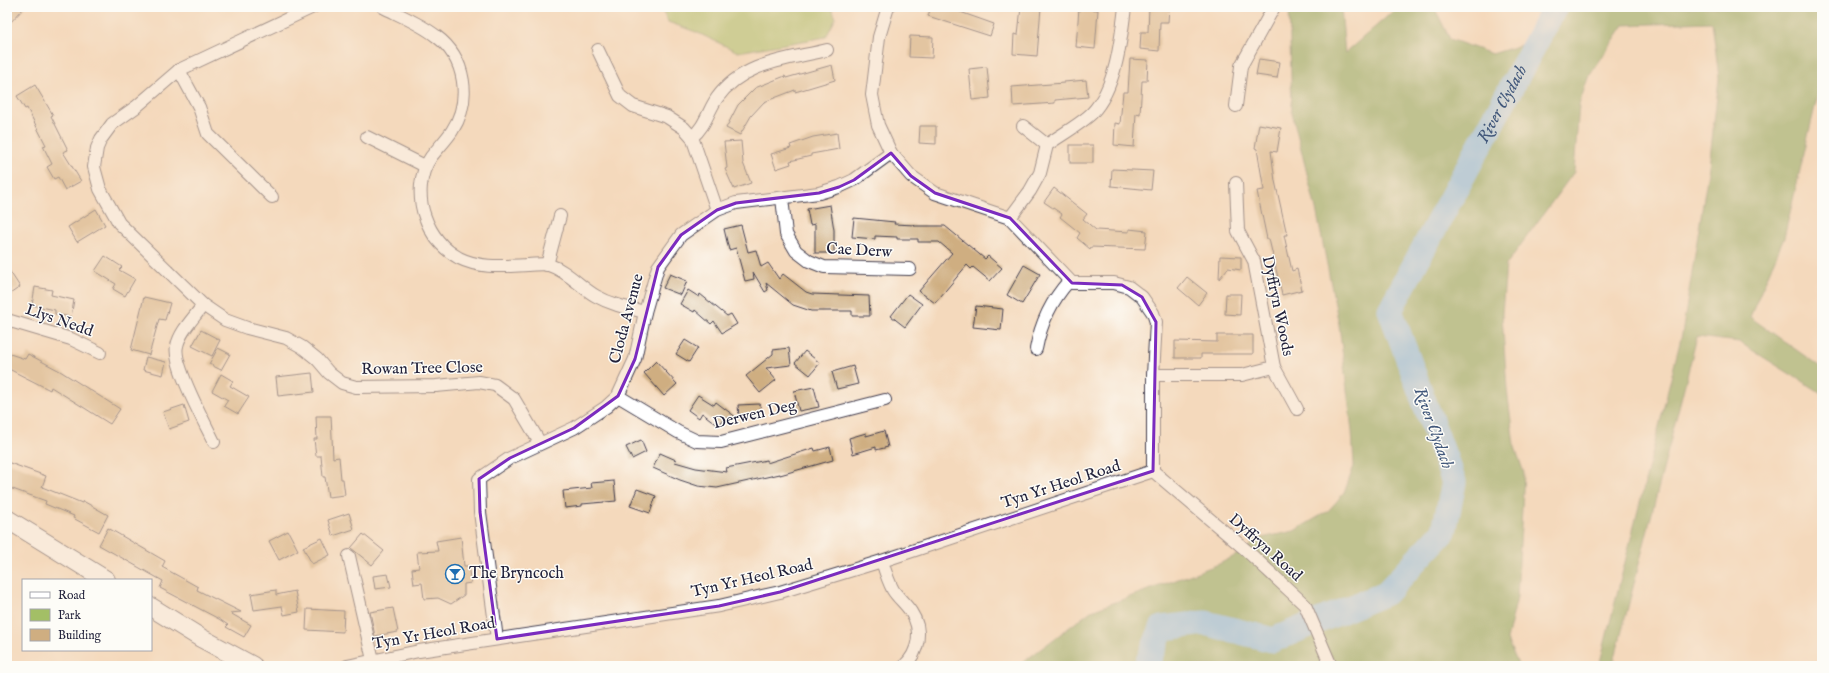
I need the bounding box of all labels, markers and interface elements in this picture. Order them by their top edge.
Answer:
water label: River Clydach [1473,61,1532,147]
street label: Cae Derw [826,239,893,263]
street label: Dyffryn Woods [1257,254,1297,358]
street label: Cloda Avenue [605,272,649,366]
street label: Llys Nedd [22,300,96,342]
street label: Rowan Tree Close [361,358,483,380]
water label: River Clydach [1409,384,1457,472]
street label: Derwen Deg [711,396,799,434]
street label: Tyn Yr Heol Road [999,456,1124,514]
street label: Dyffryn Road [1224,510,1306,587]
street label: Tyn Yr Heol Road [689,555,815,603]
bar icon: The Bryncoch [444,563,466,585]
place label: The Bryncoch [469,564,564,584]
legend [22,579,152,651]
text: Road [58,588,86,603]
text: Park [58,608,81,623]
street label: Tyn Yr Heol Road [371,613,497,655]
text: Building [58,628,102,643]

